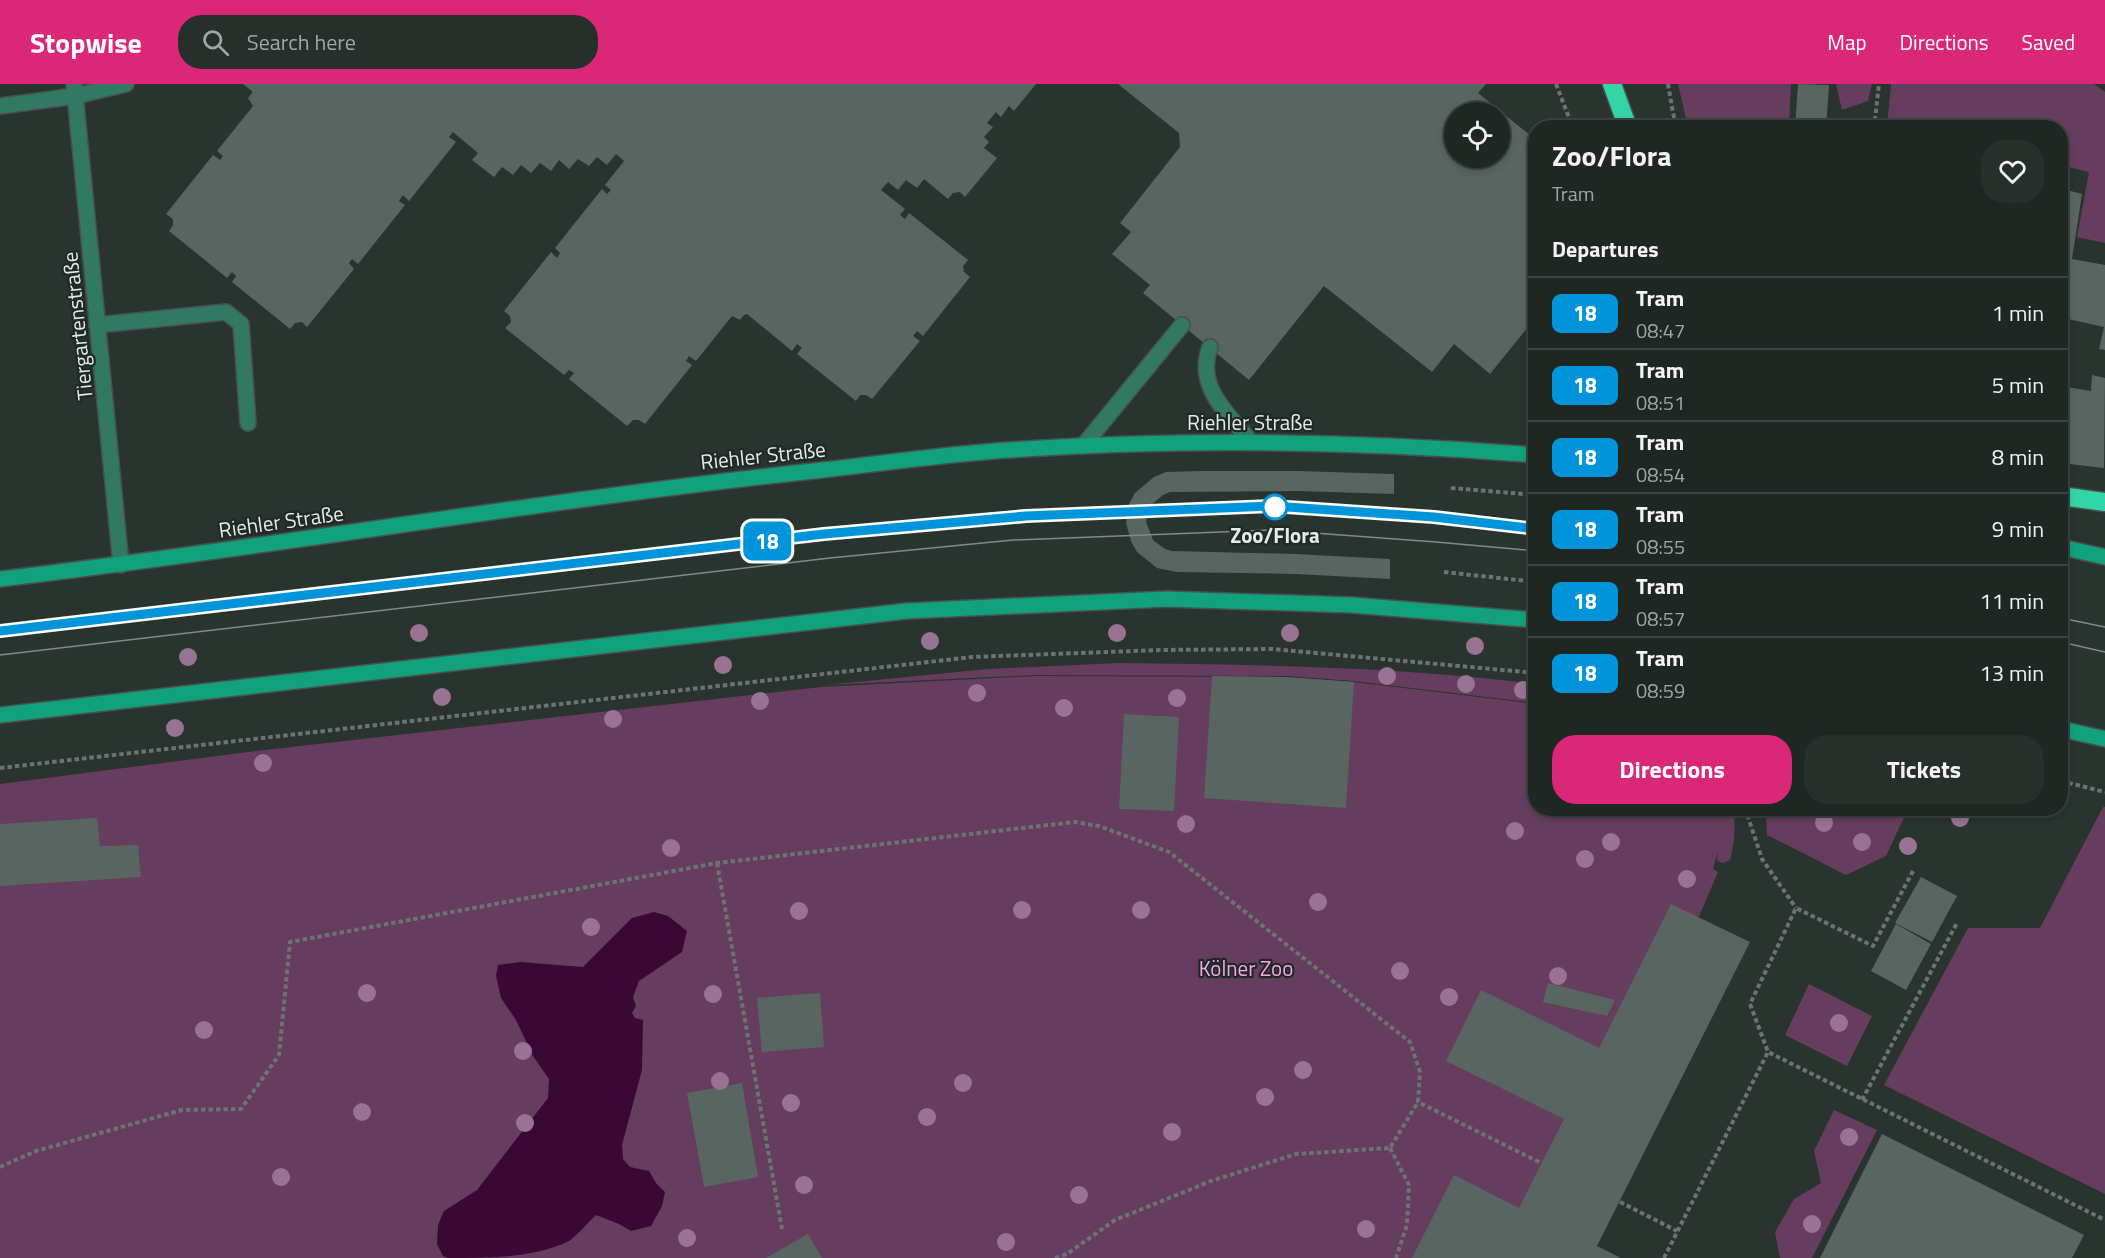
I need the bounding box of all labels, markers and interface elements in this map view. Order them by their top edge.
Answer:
search box [178,15,598,69]
text: Stopwise [30,21,142,64]
text: Search here [247,25,356,59]
icon: search [199,26,232,59]
text: Map [1827,26,1867,58]
text: Directions [1900,26,1989,58]
text: Saved [2022,26,2075,58]
map controls [1444,102,1510,168]
button: locate [1444,102,1510,168]
text: Zoo/Flora [1552,134,1672,177]
button: heart [1981,140,2044,203]
text: Tram [1552,178,1594,209]
text: Departures [1552,232,1659,266]
street label: Tiergartenstraße [53,250,101,402]
text: Tram [1636,281,1684,315]
text: 1 min [1992,296,2044,330]
text: 18 [1573,297,1597,329]
text: 08:47 [1636,315,1685,346]
text: Tram [1636,353,1684,387]
text: 5 min [1992,368,2044,402]
text: 18 [1573,369,1597,401]
text: 08:51 [1636,387,1685,418]
street label: Riehler Straße [1187,406,1313,438]
text: Tram [1636,425,1684,459]
street label: Riehler Straße [699,433,827,477]
text: 8 min [1992,440,2044,474]
text: 18 [1573,441,1597,473]
text: 08:54 [1636,459,1685,490]
marker: Zoo/Flora [1262,494,1288,520]
street label: Riehler Straße [216,496,346,546]
text: Tram [1636,497,1684,531]
text: 9 min [1992,512,2044,546]
text: 18 [1573,513,1597,545]
place label: Zoo/Flora [1230,519,1320,551]
line badge: 18 [740,522,794,560]
text: 18 [755,525,779,557]
text: 08:55 [1636,531,1685,562]
text: Tram [1636,569,1684,603]
text: 11 min [1979,584,2044,618]
text: 18 [1573,585,1597,617]
text: 08:57 [1636,603,1685,634]
text: Tram [1636,641,1684,675]
text: 13 min [1979,656,2044,690]
text: 18 [1573,657,1597,689]
text: 08:59 [1636,675,1685,706]
button: Directions [1552,735,1792,804]
button: Tickets [1804,735,2044,804]
park label: Kölner Zoo [1199,952,1293,984]

